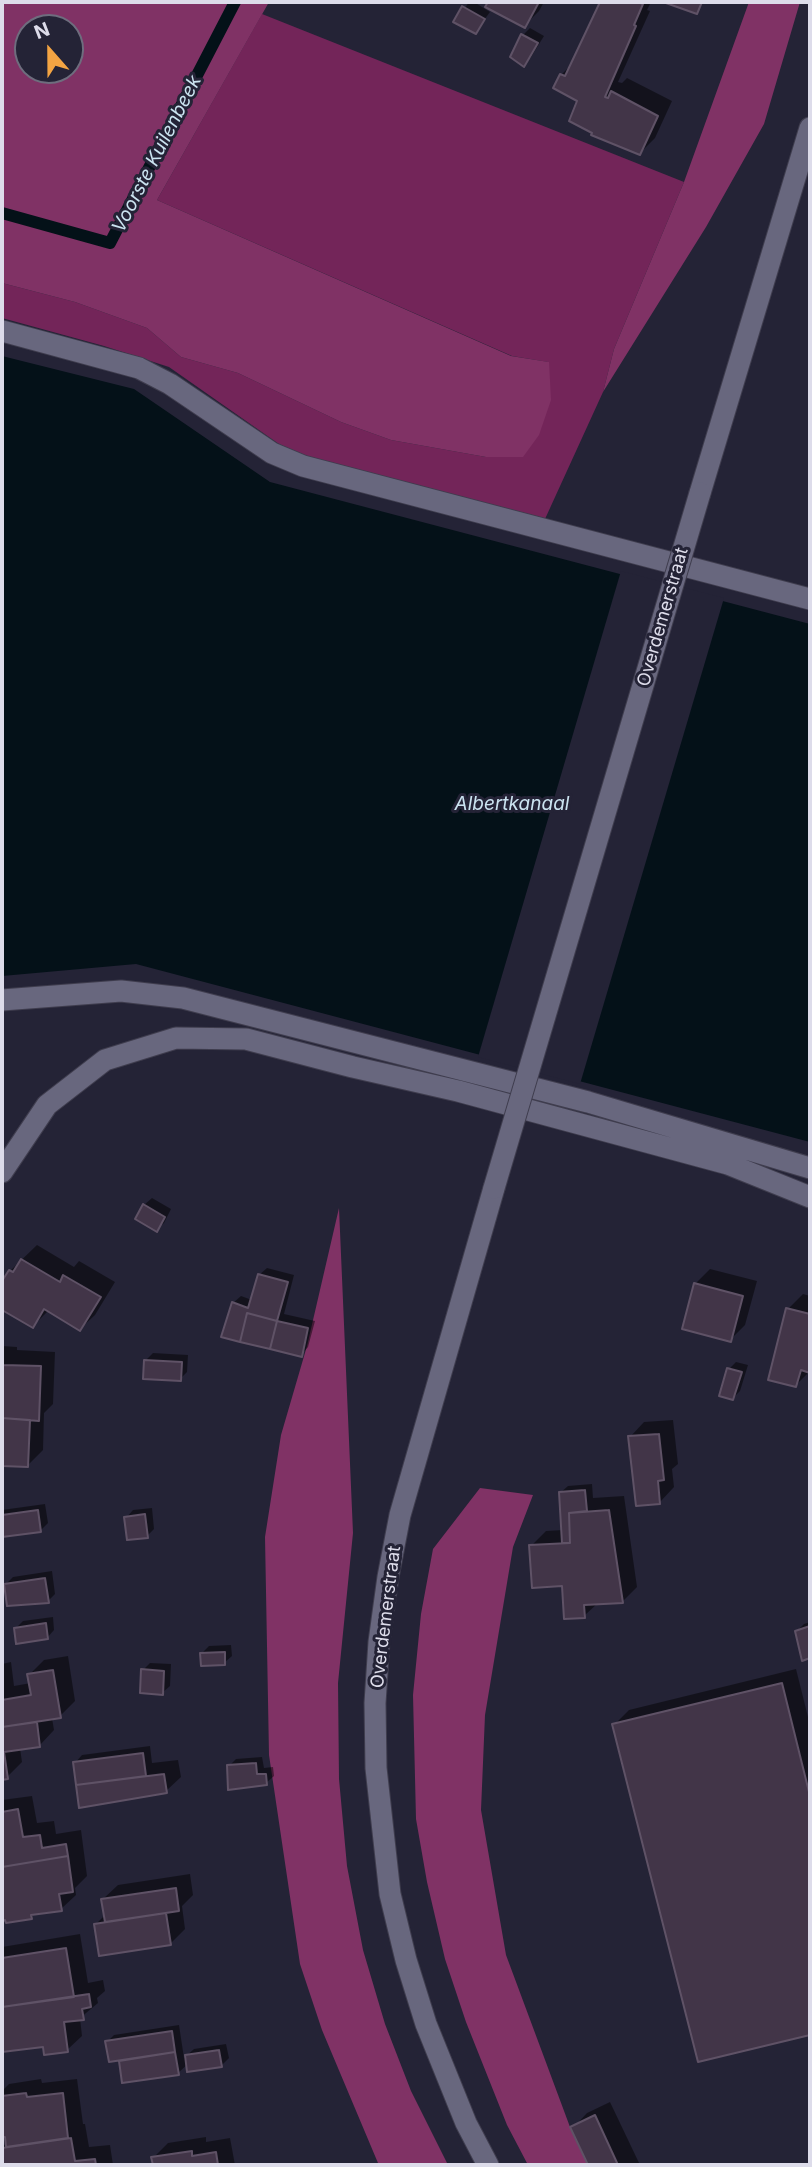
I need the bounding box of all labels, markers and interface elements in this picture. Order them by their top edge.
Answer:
north arrow [14,14,84,84]
text: N [31,17,53,44]
water label: Voorste Kuilenbeek [108,72,206,236]
street label: Overdemerstraat [633,545,693,689]
water label: Albertkanaal [455,793,569,815]
street label: Overdemerstraat [367,1545,405,1689]

